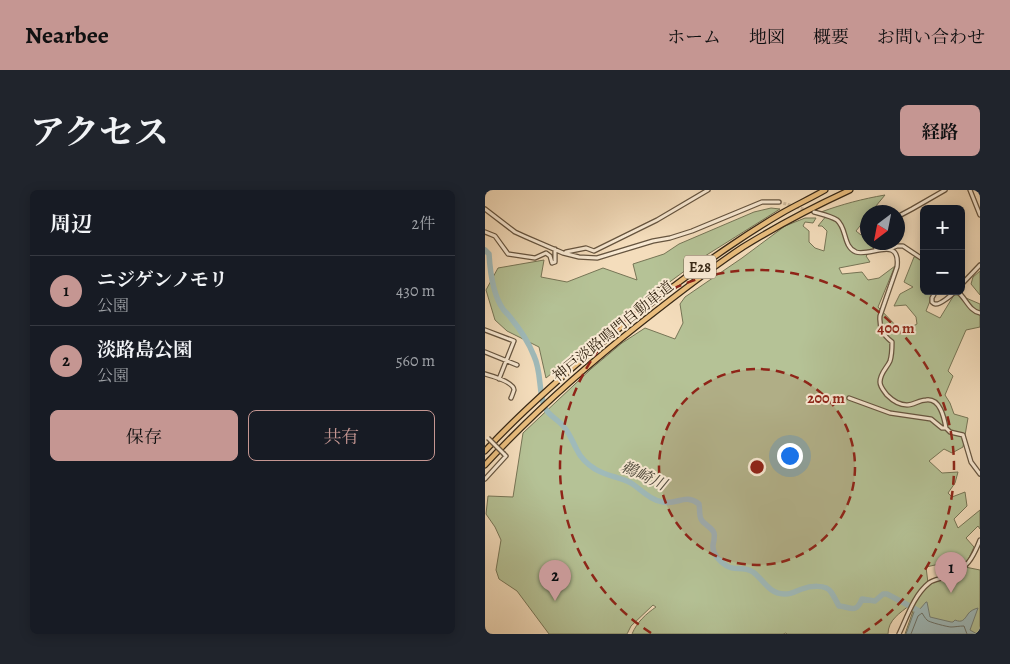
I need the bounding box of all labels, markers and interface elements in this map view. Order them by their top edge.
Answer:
text: Nearbee [25,19,109,51]
text: ホーム [667,25,721,49]
text: 地図 [749,25,785,49]
text: 概要 [813,25,849,49]
text: お問い合わせ [877,25,985,49]
button: 経路 [900,105,980,156]
text: アクセス [30,108,169,156]
north arrow [860,205,905,250]
map controls [920,205,965,295]
button: + [920,205,965,250]
text: 周辺 [50,210,92,238]
text: 2件 [411,213,435,235]
button: − [920,250,965,295]
road number: E28 [684,256,716,278]
text: ニジゲンノモリ [97,267,228,293]
street label: 神戸淡路鳴門自動車道 [548,276,678,386]
text: 1 [63,280,69,302]
text: 430 m [396,280,435,302]
text: 公園 [97,295,129,317]
text: 400 m [877,318,915,338]
text: 淡路島公園 [97,337,192,363]
text: 2 [62,350,70,372]
text: 560 m [396,350,435,372]
text: 公園 [97,365,129,387]
text: 200 m [807,388,845,408]
button: 保存 [50,410,238,461]
button: 共有 [248,410,435,461]
your location [777,443,803,469]
water label: 鵜崎川 [617,456,672,497]
centre of rings [748,458,766,476]
pin: 1 [935,552,967,593]
pin: 2 [539,560,571,601]

